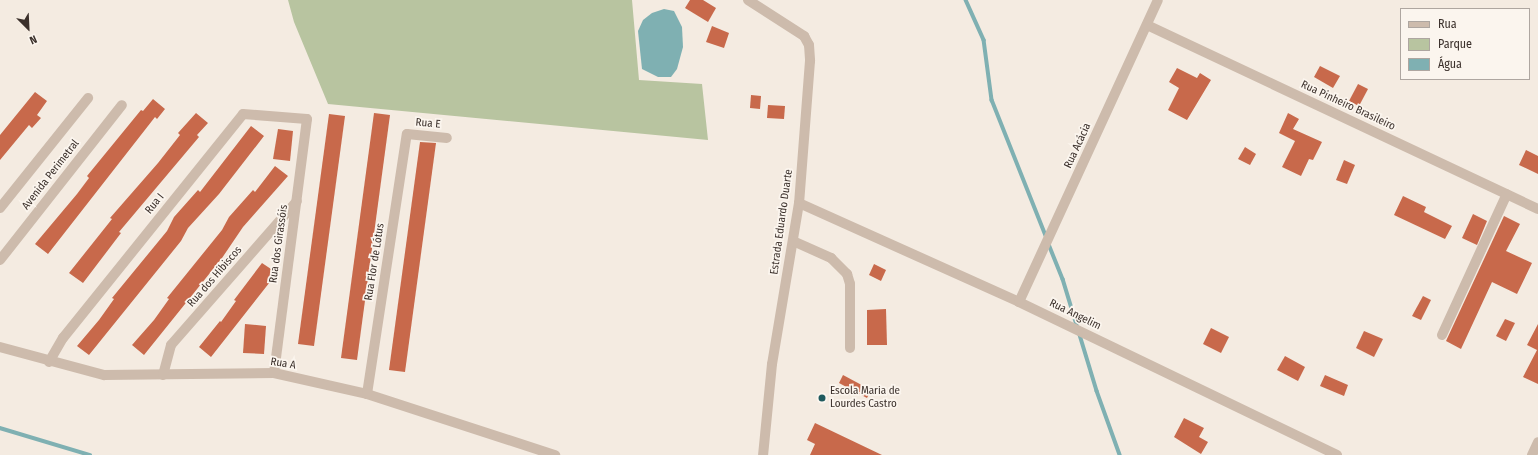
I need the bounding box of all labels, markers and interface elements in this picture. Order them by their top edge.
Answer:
north arrow [8,8,48,48]
legend [1400,8,1530,80]
text: Rua [1438,17,1457,31]
text: N [27,32,39,47]
text: Parque [1438,37,1472,51]
text: Água [1438,57,1462,71]
street label: Rua Pinheiro Brasileiro [1299,78,1397,134]
street label: Rua E [415,116,441,132]
street label: Rua Acácia [1062,121,1094,171]
street label: Avenida Perimetral [20,137,82,213]
street label: Estrada Eduardo Duarte [768,169,796,275]
street label: Rua I [143,191,167,217]
street label: Rua dos Girassóis [267,204,291,284]
street label: Rua Flor de Lótus [362,223,388,301]
street label: Rua dos Hibiscos [185,244,245,310]
street label: Rua Angelim [1047,297,1103,333]
street label: Rua A [269,355,297,373]
place label: Escola Maria de Lourdes Castro [830,385,900,411]
marker: Escola Maria de Lourdes Castro [817,393,827,403]

